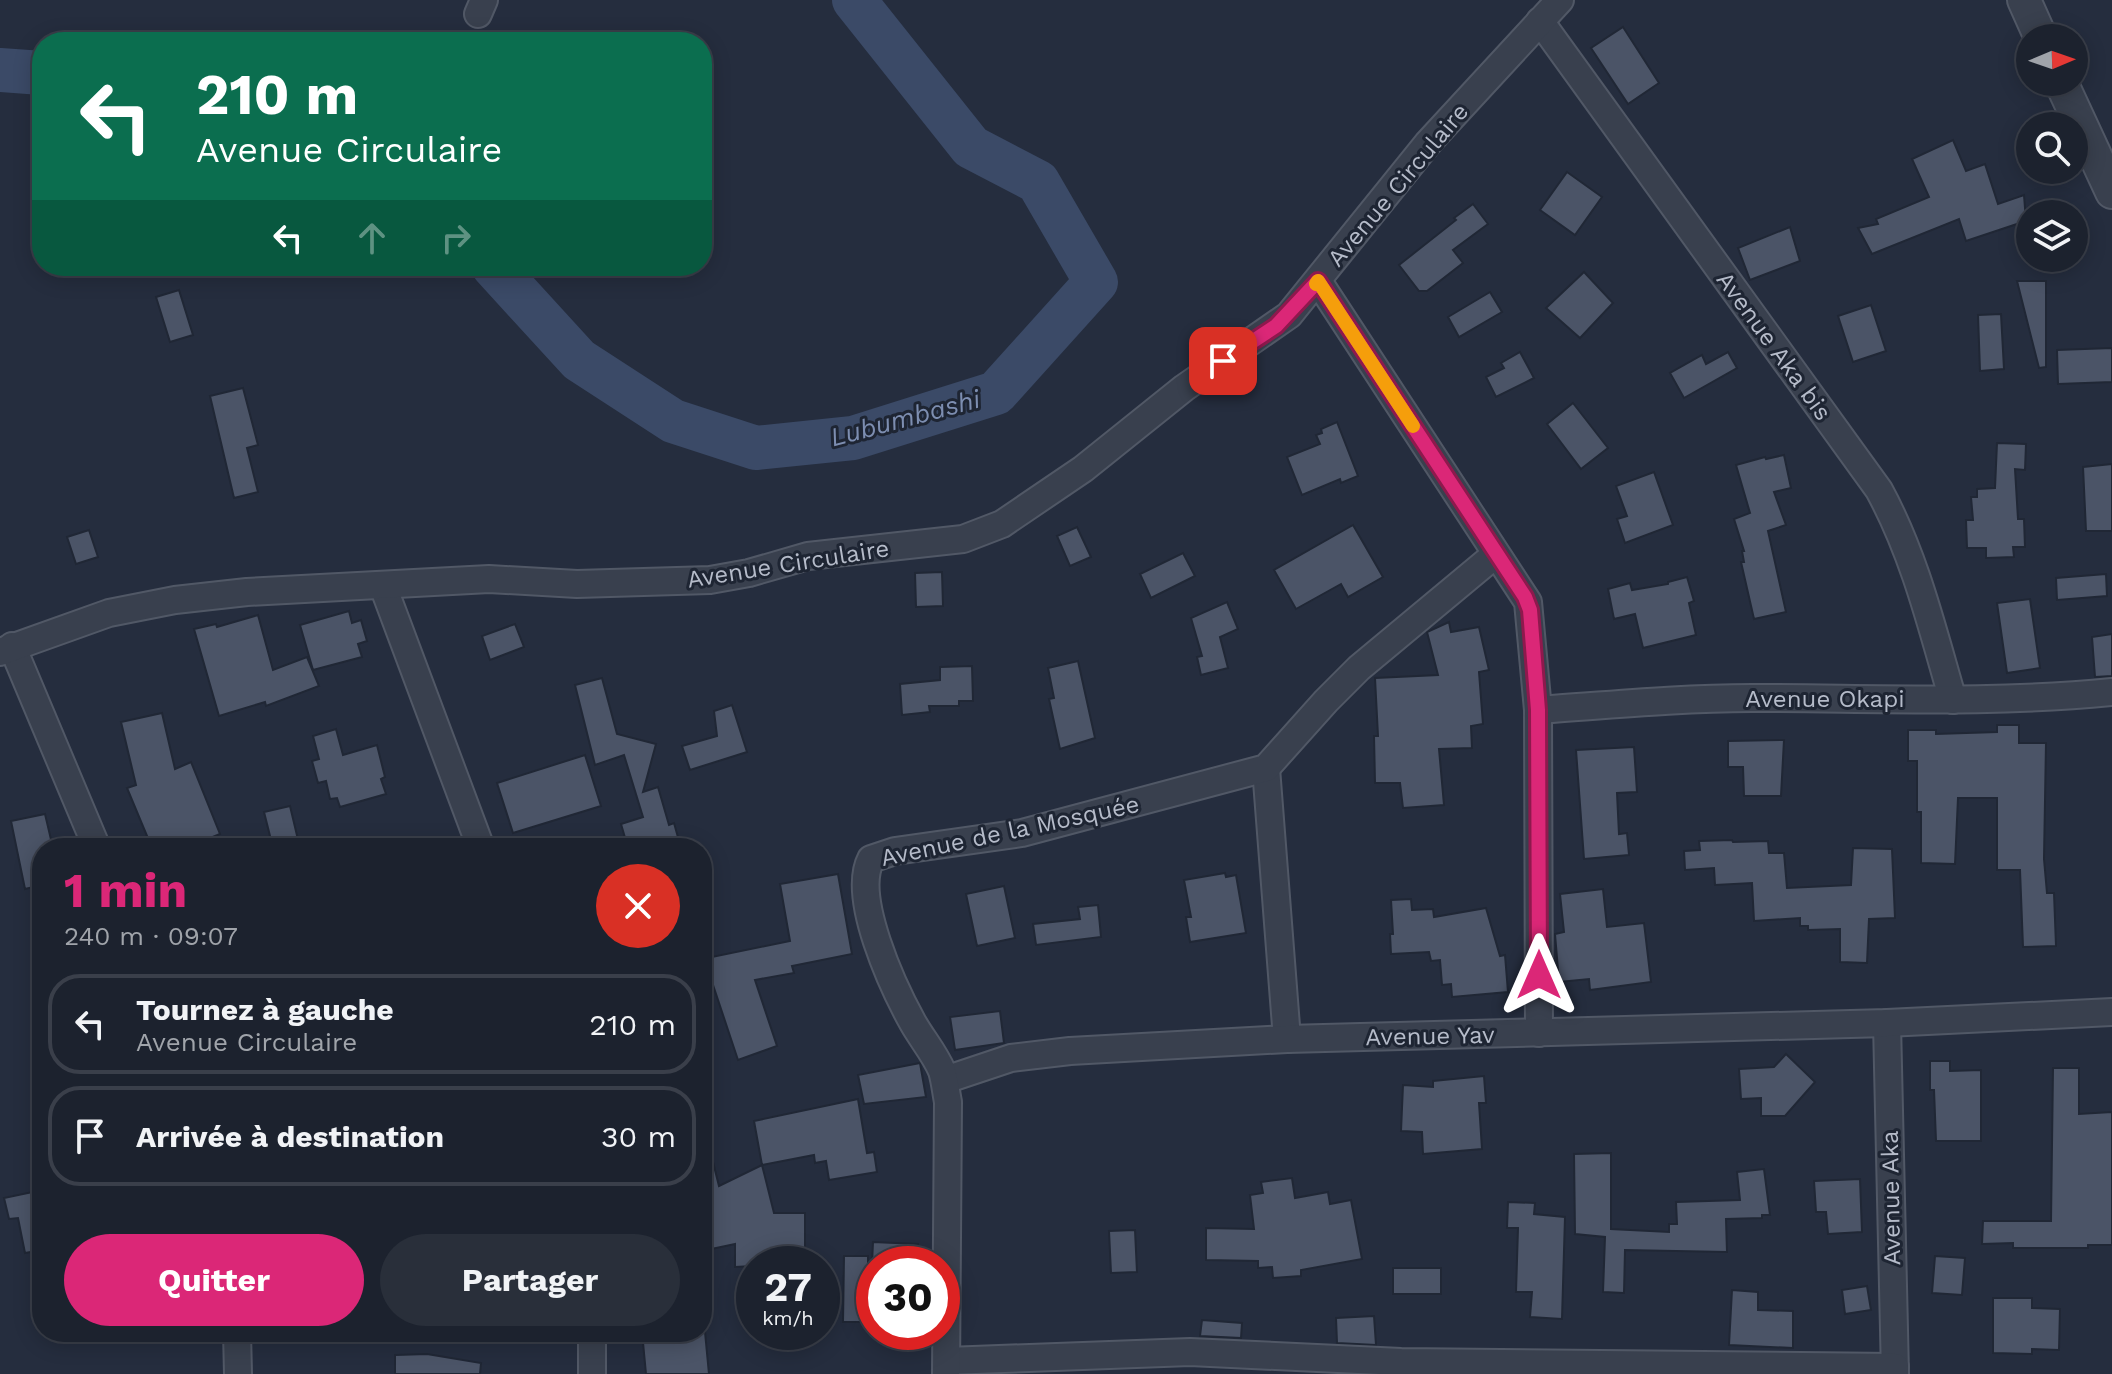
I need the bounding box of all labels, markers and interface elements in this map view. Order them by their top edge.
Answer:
north arrow [2016,24,2088,96]
map controls [2016,24,2088,272]
text: 210 m [196,62,358,128]
icon: left [64,64,168,168]
street label: Avenue Circulaire [1322,98,1474,272]
button: search [2016,112,2088,184]
text: Avenue Circulaire [196,129,502,171]
button: layers [2016,200,2088,272]
icon: left [266,216,310,260]
icon: ahead [350,216,394,260]
icon: right [434,216,478,260]
street label: Avenue Aka bis [1711,266,1837,426]
pin [1189,327,1257,395]
icon: arrive [1201,339,1245,383]
water label: Lubumbashi [827,383,984,452]
street label: Avenue Circulaire [685,534,891,594]
street label: Avenue Okapi [1745,685,1905,713]
street label: Avenue de la Mosquée [878,790,1142,872]
text: 1 min [64,862,187,919]
button: close [596,864,680,948]
text: 240 m · 09:07 [64,921,238,951]
position arrow [1497,933,1581,1017]
text: Tournez à gauche [136,992,394,1027]
icon: left [68,1002,112,1046]
text: 210 m [589,1007,676,1042]
street label: Avenue Yav [1365,1021,1495,1051]
text: Avenue Circulaire [136,1027,357,1057]
icon: arrive [68,1114,112,1158]
text: Arrivée à destination [136,1119,444,1154]
text: 30 m [601,1119,676,1154]
street label: Avenue Aka [1876,1130,1906,1266]
button: Quitter [64,1234,364,1326]
button: Partager [380,1234,680,1326]
speed limit sign: 30 [856,1246,960,1350]
text: 27 [764,1264,812,1311]
text: km/h [762,1306,814,1330]

